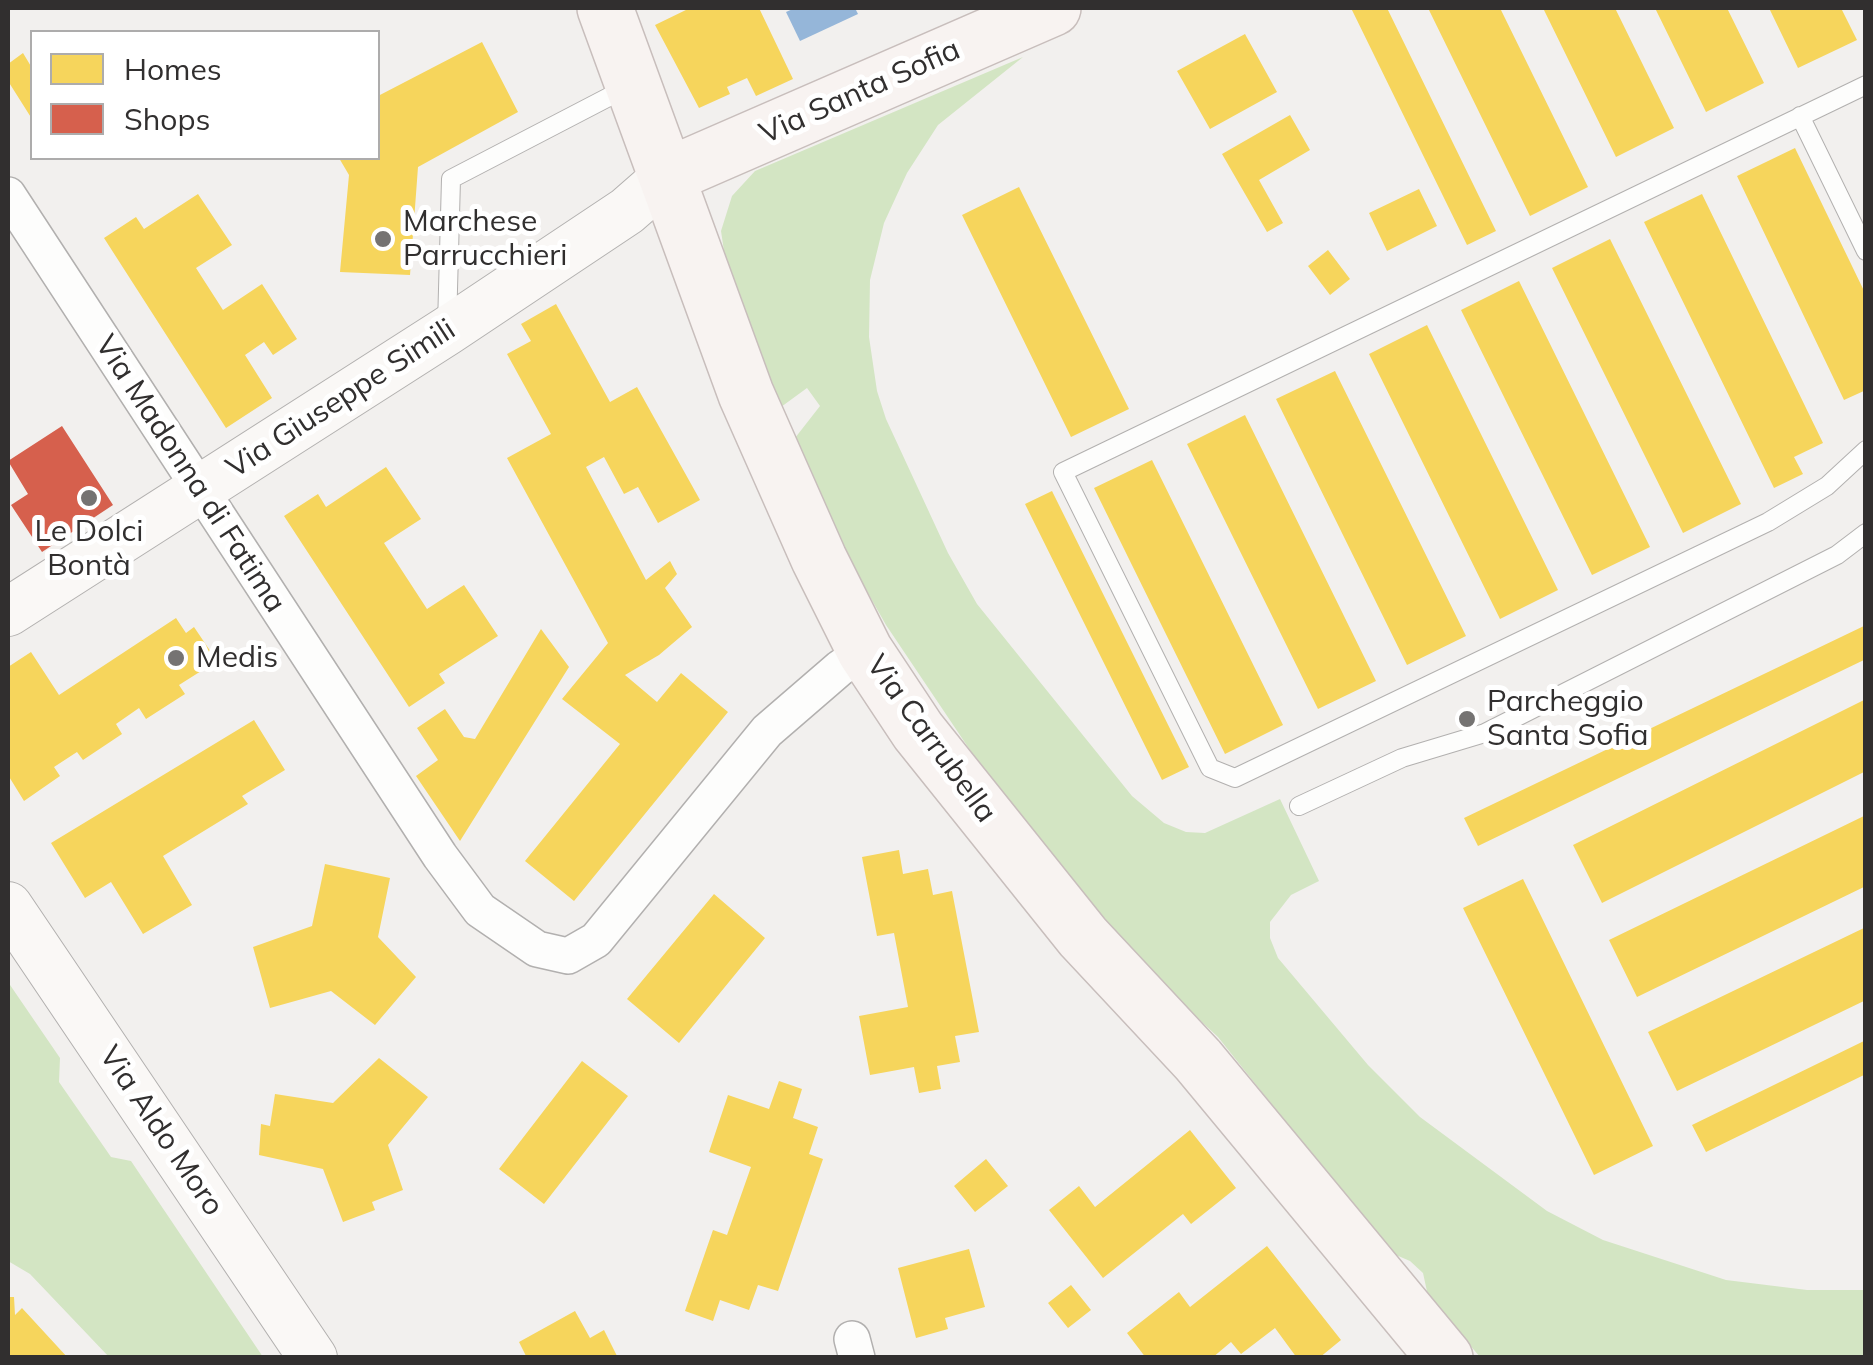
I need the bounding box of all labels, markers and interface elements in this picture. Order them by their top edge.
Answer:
legend [30,30,380,160]
street label: Via Santa Sofia [754,32,966,152]
text: Homes [124,50,222,88]
text: Shops [124,100,210,138]
place label: Marchese Parrucchieri [403,204,567,274]
marker: Marchese Parrucchieri [372,228,394,250]
street label: Via Giuseppe Simili [220,312,462,486]
street label: Via Madonna di Fatima [87,329,293,619]
marker: Le Dolci Bontà [78,487,100,509]
place label: Le Dolci Bontà [34,514,144,584]
place label: Medis [196,640,278,676]
marker: Medis [165,647,187,669]
street label: Via Carrubella [858,648,1004,830]
place label: Parcheggio Santa Sofia [1487,684,1648,754]
marker: Parcheggio Santa Sofia [1456,708,1478,730]
street label: Via Aldo Moro [91,1039,231,1223]

